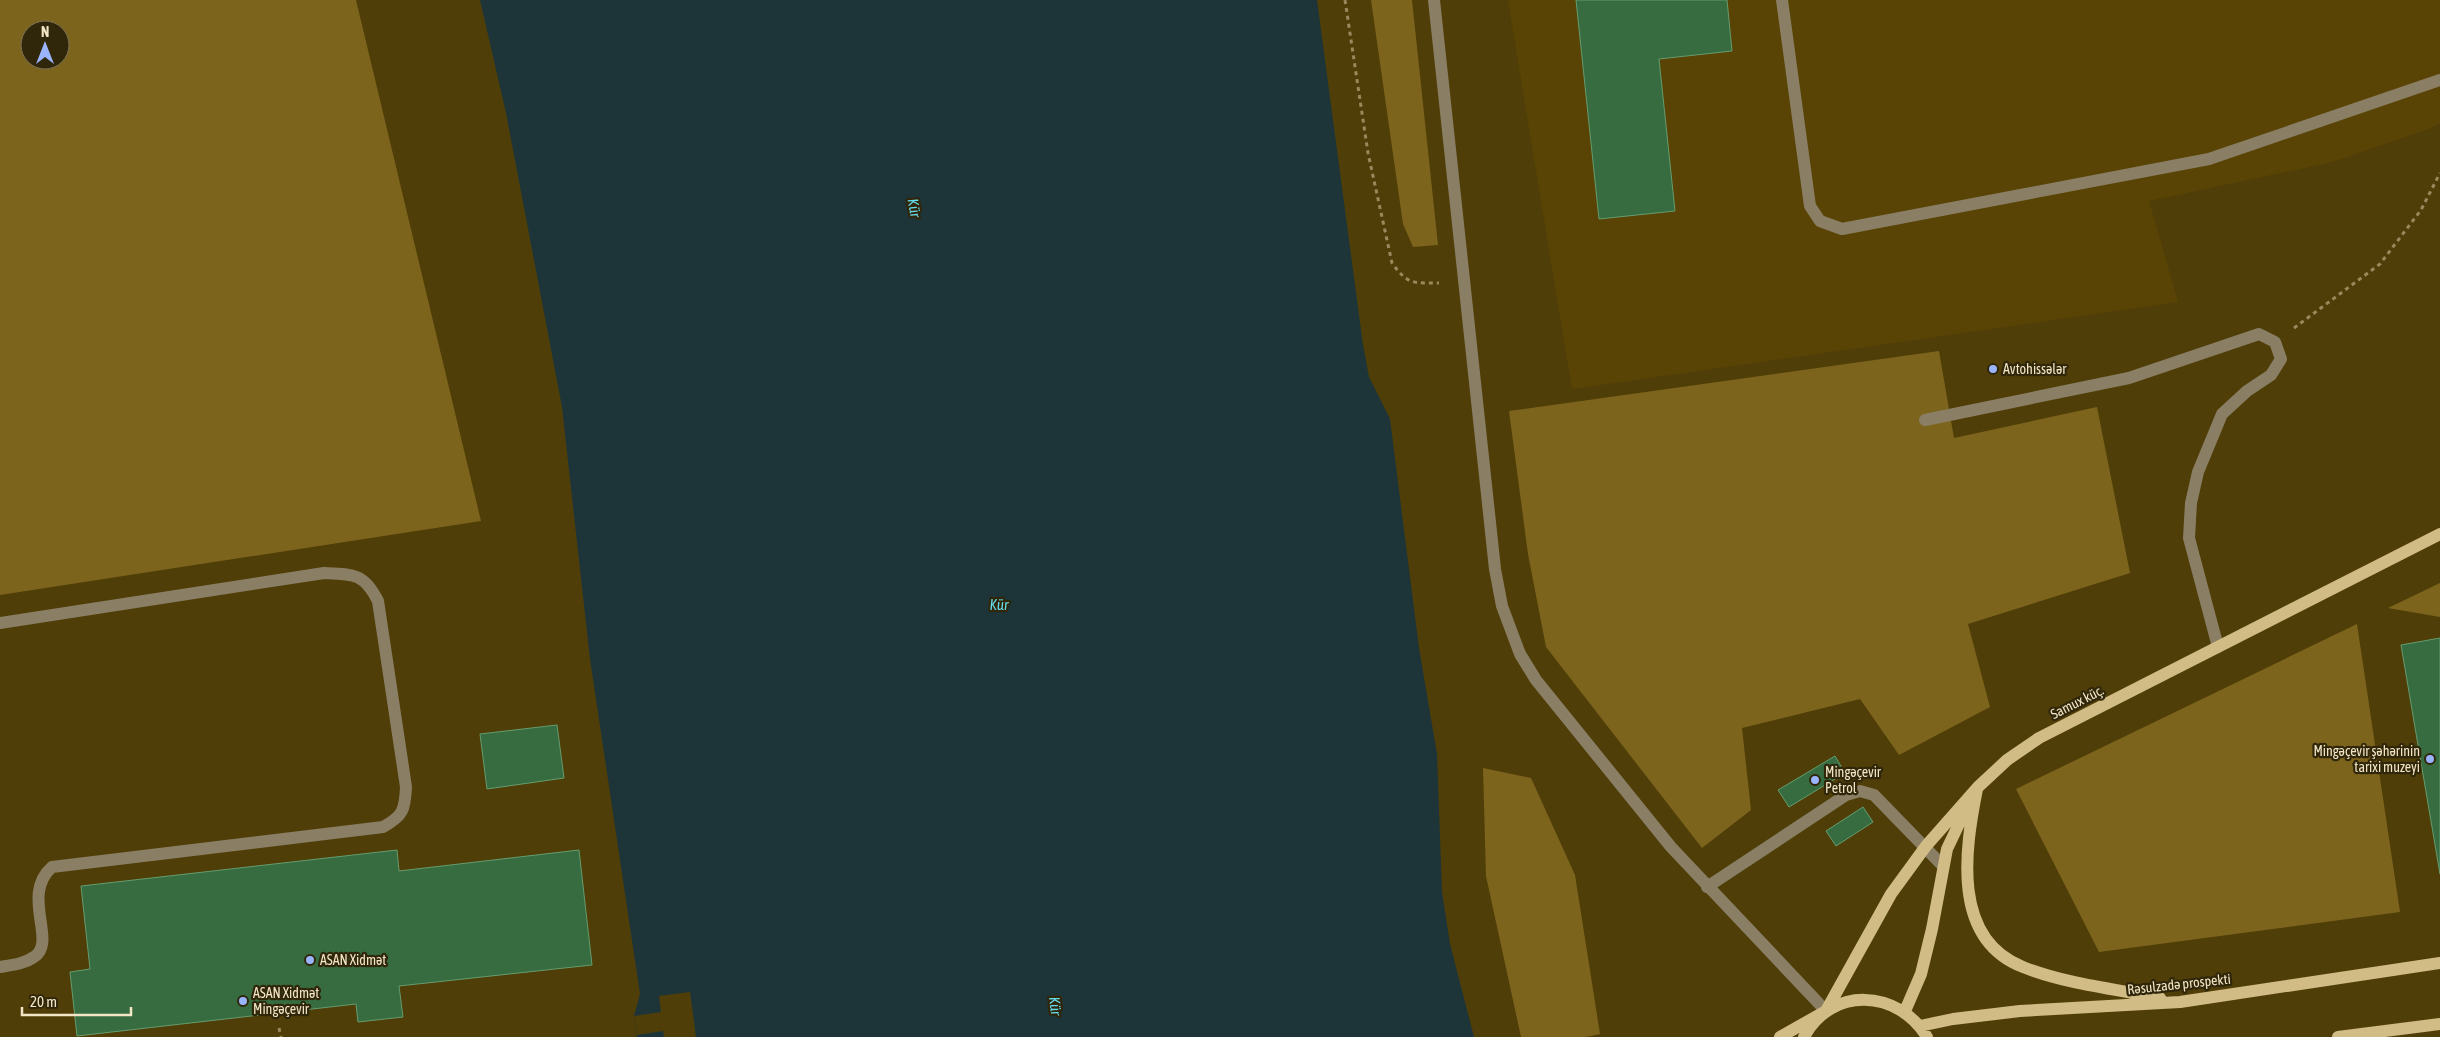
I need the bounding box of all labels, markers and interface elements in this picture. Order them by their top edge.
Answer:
north arrow [20,20,70,70]
text: N [41,24,49,40]
water label: Kür [904,197,925,219]
place label: Avtohissələr [2003,361,2067,377]
marker: Avtohissələr [1987,363,1999,375]
water label: Kür [990,596,1009,613]
street label: Samux küç. [2048,682,2106,722]
place label: Mingəçevir şəhərinin tarixi muzeyi [2313,743,2420,775]
marker: Mingəçevir şəhərinin tarixi muzeyi [2424,753,2436,765]
place label: Mingəçevir Petrol [1825,764,1882,796]
marker: Mingəçevir Petrol [1809,774,1821,786]
place label: ASAN Xidmət [320,952,386,968]
marker: ASAN Xidmət [304,954,316,966]
street label: Rəsulzadə prospekti [2126,971,2232,997]
scale bar [22,984,131,1016]
place label: ASAN Xidmət Mingəçevir [253,985,319,1017]
text: 20 m [30,993,57,1010]
marker: ASAN Xidmət Mingəçevir [237,995,249,1007]
water label: Kür [1046,996,1065,1017]

